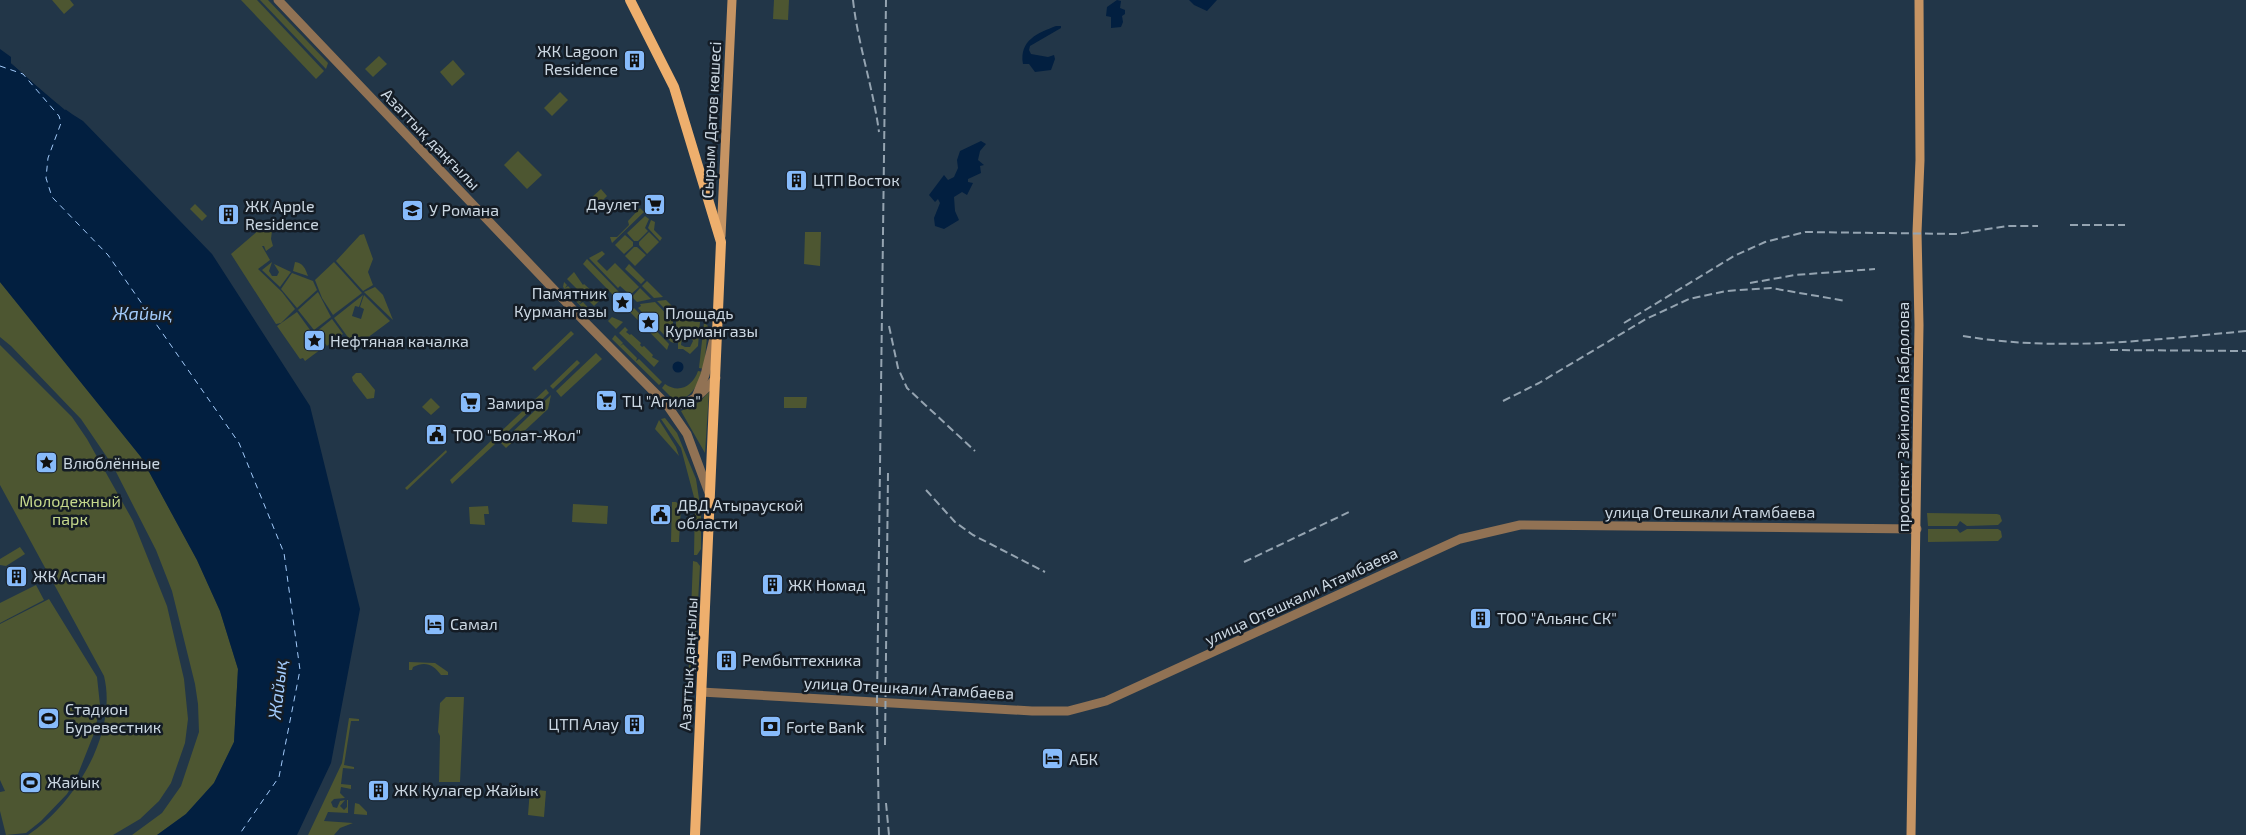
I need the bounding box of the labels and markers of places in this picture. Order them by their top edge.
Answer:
place label: ЖК Lagoon Residence [537,41,618,78]
building icon: ЖК Lagoon Residence [622,48,646,72]
building icon: ЦТП Восток [785,168,809,192]
place label: ЦТП Восток [813,170,900,189]
supermarket icon: Дәулет [643,192,667,216]
place label: Дәулет [586,194,639,214]
place label: ЖК Apple Residence [245,196,319,233]
school or university icon: У Романа [401,198,425,222]
place label: У Романа [429,200,499,219]
building icon: ЖК Apple Residence [217,203,241,227]
place label: Памятник Курмангазы [514,283,607,321]
place icon: Памятник Курмангазы [611,290,635,314]
place label: Площадь Курмангазы [665,303,758,341]
place icon: Площадь Курмангазы [637,310,661,334]
place icon: Нефтяная качалка [302,329,326,353]
place label: Нефтяная качалка [330,331,469,350]
supermarket icon: ТЦ "Агила" [594,389,618,413]
supermarket icon: Замира [459,391,483,415]
place label: ТЦ "Агила" [622,391,701,410]
place label: Замира [487,393,544,412]
public building icon: ТОО "Болат-Жол" [425,423,449,447]
place label: ТОО "Болат-Жол" [453,425,581,444]
place icon: Влюблённые [35,451,59,475]
place label: Влюблённые [63,453,160,472]
place label: ДВД Атырауской области [677,495,803,532]
public building icon: ДВД Атырауской области [649,502,673,526]
building icon: ЖК Аспан [5,564,29,588]
place label: ЖК Аспан [33,566,106,585]
building icon: ЖК Номад [760,573,784,597]
place label: ЖК Номад [788,575,866,594]
building icon: ТОО "Альянс СК" [1469,606,1493,630]
place label: ТОО "Альянс СК" [1497,608,1617,627]
hotel icon: Самал [422,612,446,636]
place label: Самал [450,614,498,633]
building icon: Рембыттехника [714,648,738,672]
place label: Рембыттехника [742,650,861,669]
place label: Стадион Буревестник [65,699,162,737]
sports icon: Стадион Буревестник [37,706,61,730]
building icon: ЦТП Алау [623,712,647,736]
place label: ЦТП Алау [548,714,619,734]
bank icon: Forte Bank [758,715,782,739]
place label: Forte Bank [786,717,864,736]
hotel icon: АБК [1041,747,1065,771]
place label: АБК [1069,749,1099,768]
sports icon: Жайык [19,770,43,794]
place label: Жайык [47,772,100,791]
building icon: ЖК Кулагер Жайык [366,778,390,802]
place label: ЖК Кулагер Жайык [394,780,539,800]

